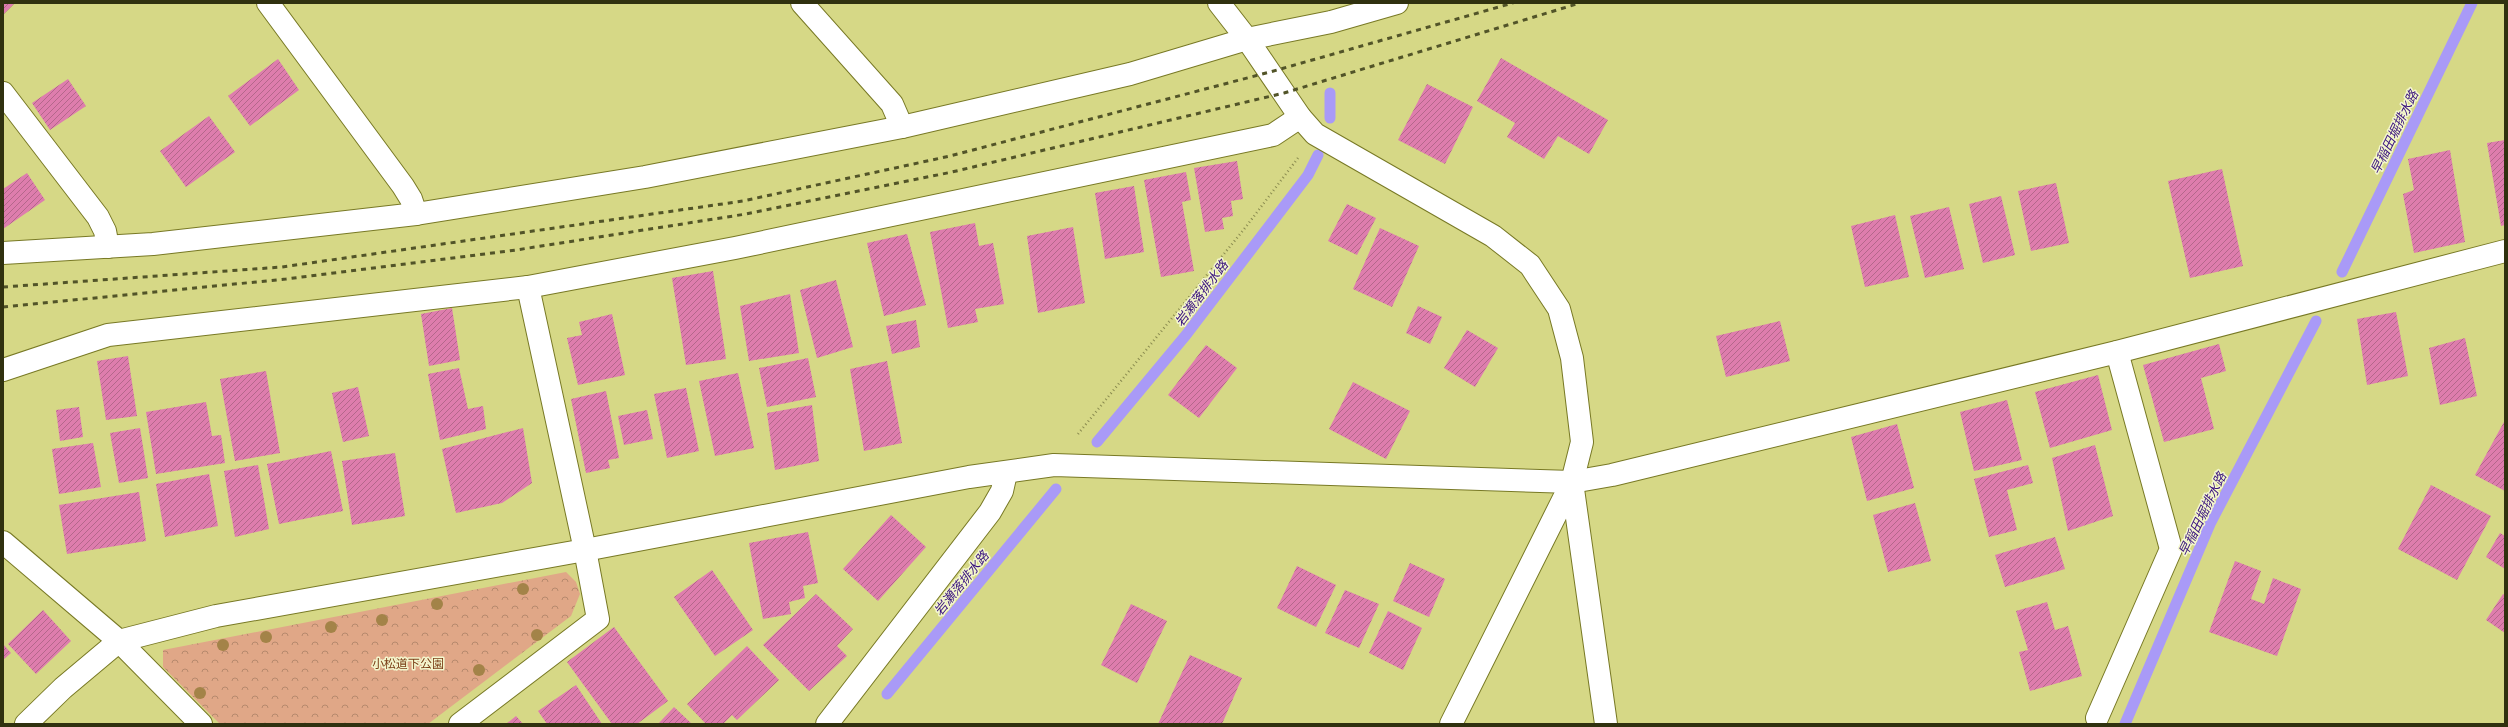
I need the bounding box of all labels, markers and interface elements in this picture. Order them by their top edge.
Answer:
water label: 早稲田堀排水路 [2367,87,2422,176]
water label: 岩瀬落排水路 [1171,256,1231,329]
water label: 早稲田堀排水路 [2175,469,2230,558]
water label: 岩瀬落排水路 [930,547,992,618]
park label: 小松道下公園 [372,656,444,671]

